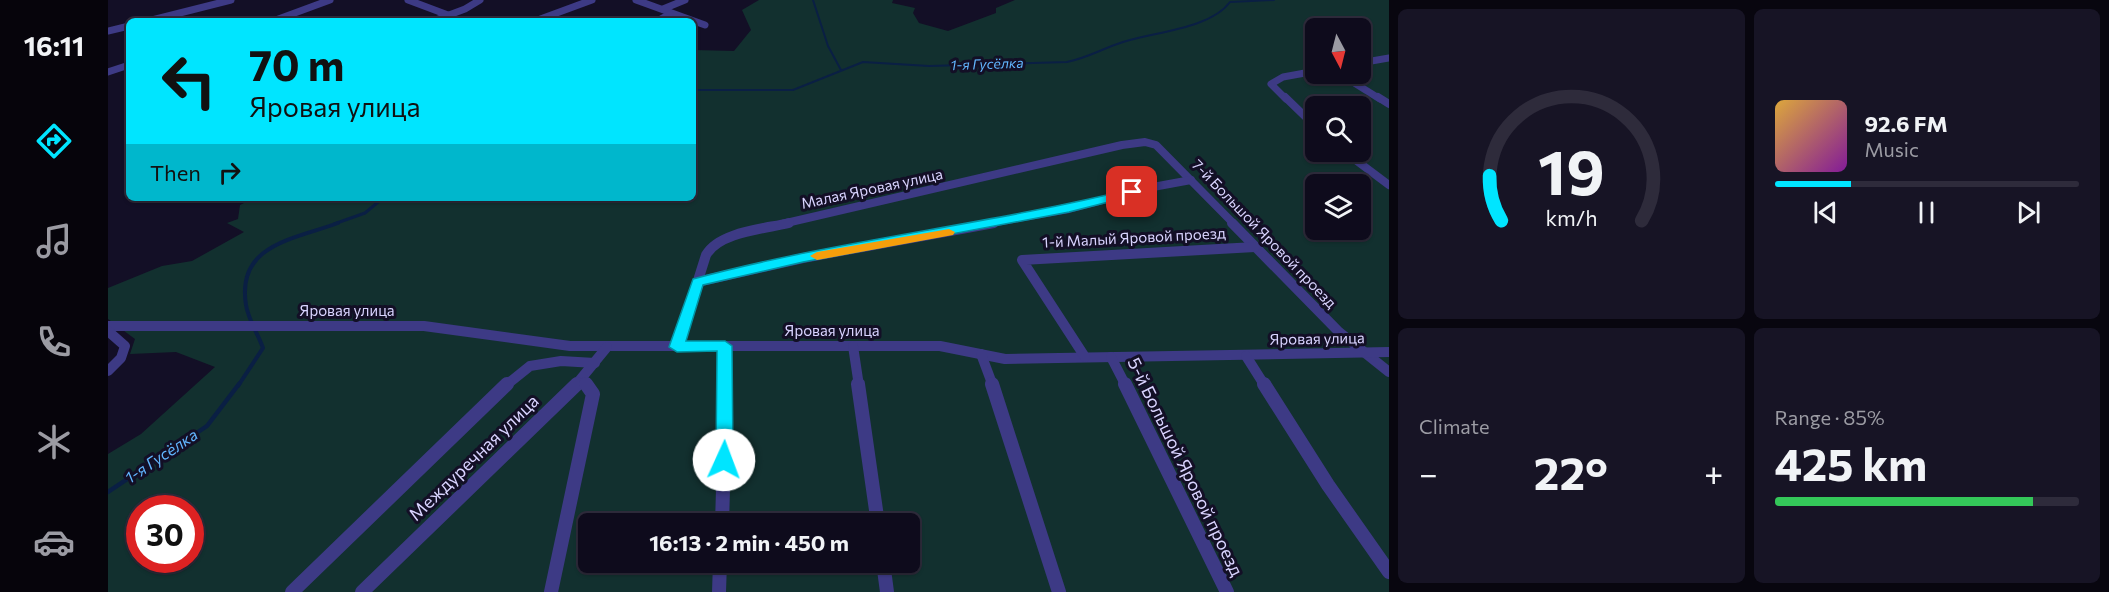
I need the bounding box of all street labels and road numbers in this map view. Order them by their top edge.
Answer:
street label: 7-й Большой Яровой проезд [1189,155,1341,312]
street label: Малая Яровая улица [799,164,944,212]
street label: 1-й Малый Яровой проезд [1042,223,1226,251]
street label: Яровая улица [299,301,395,319]
street label: Яровая улица [784,321,880,339]
street label: Яровая улица [1269,328,1365,348]
street label: 5-й Большой Яровой проезд [1123,354,1249,580]
street label: Междуречная улица [404,390,543,525]

